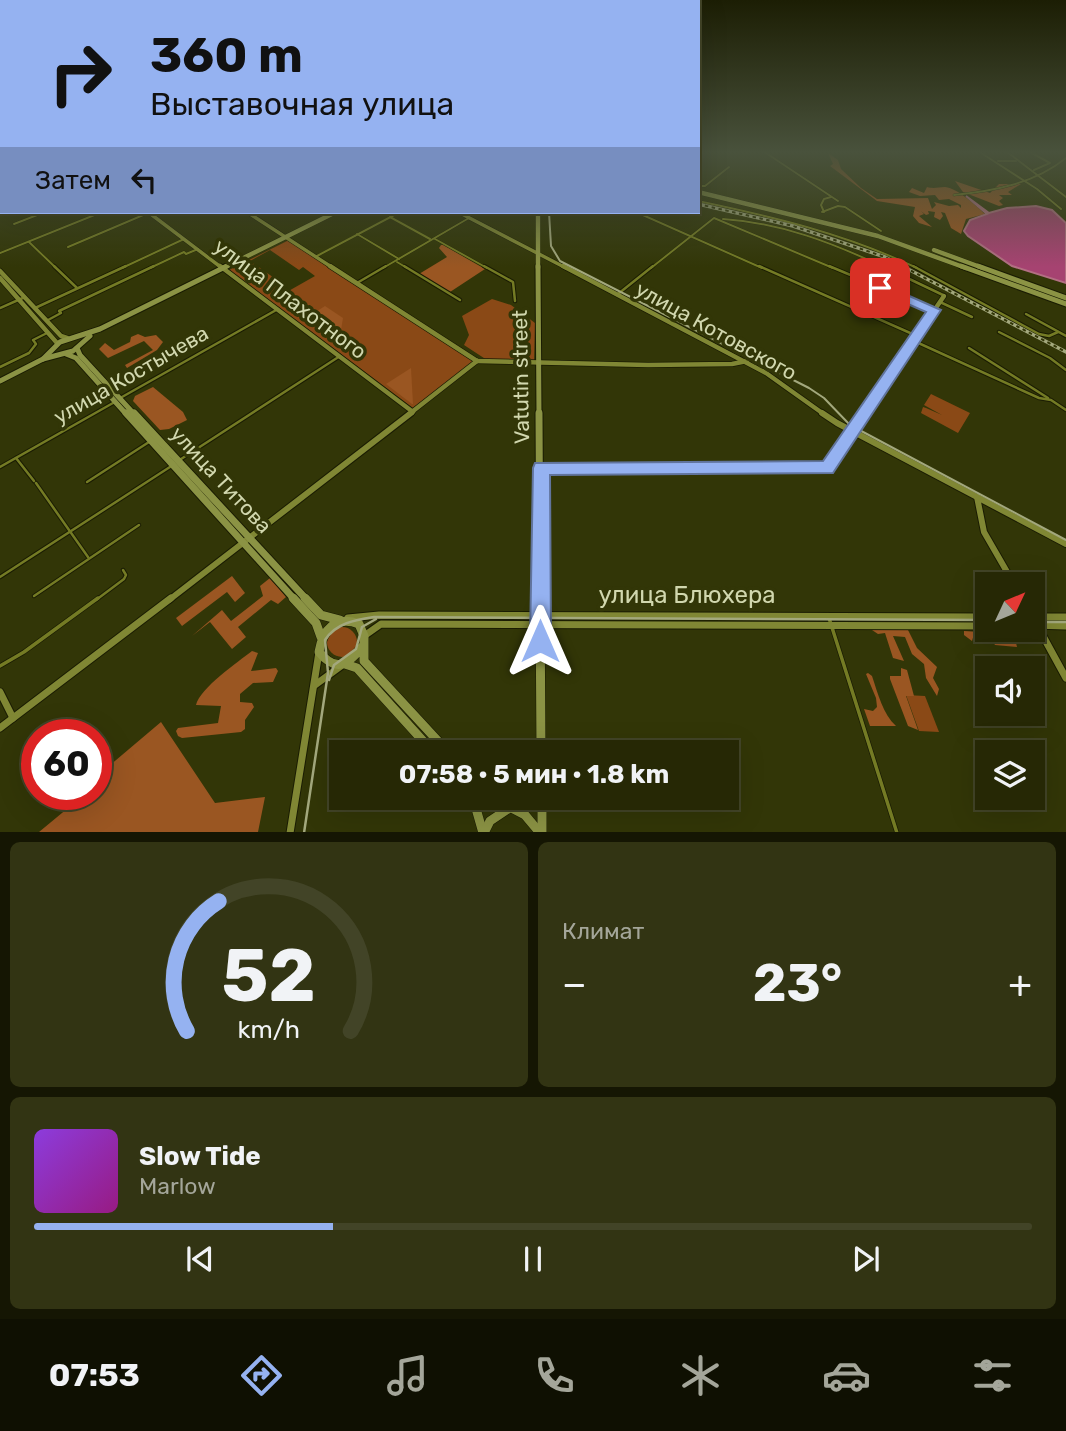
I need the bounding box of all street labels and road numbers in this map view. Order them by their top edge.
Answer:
street label: улица Плахотного [209,233,371,364]
street label: улица Котовского [631,276,801,385]
street label: Vatutin street [507,310,534,444]
street label: улица Костычева [49,320,212,429]
street label: улица Титова [166,421,277,538]
street label: улица Блюхера [598,581,776,609]

